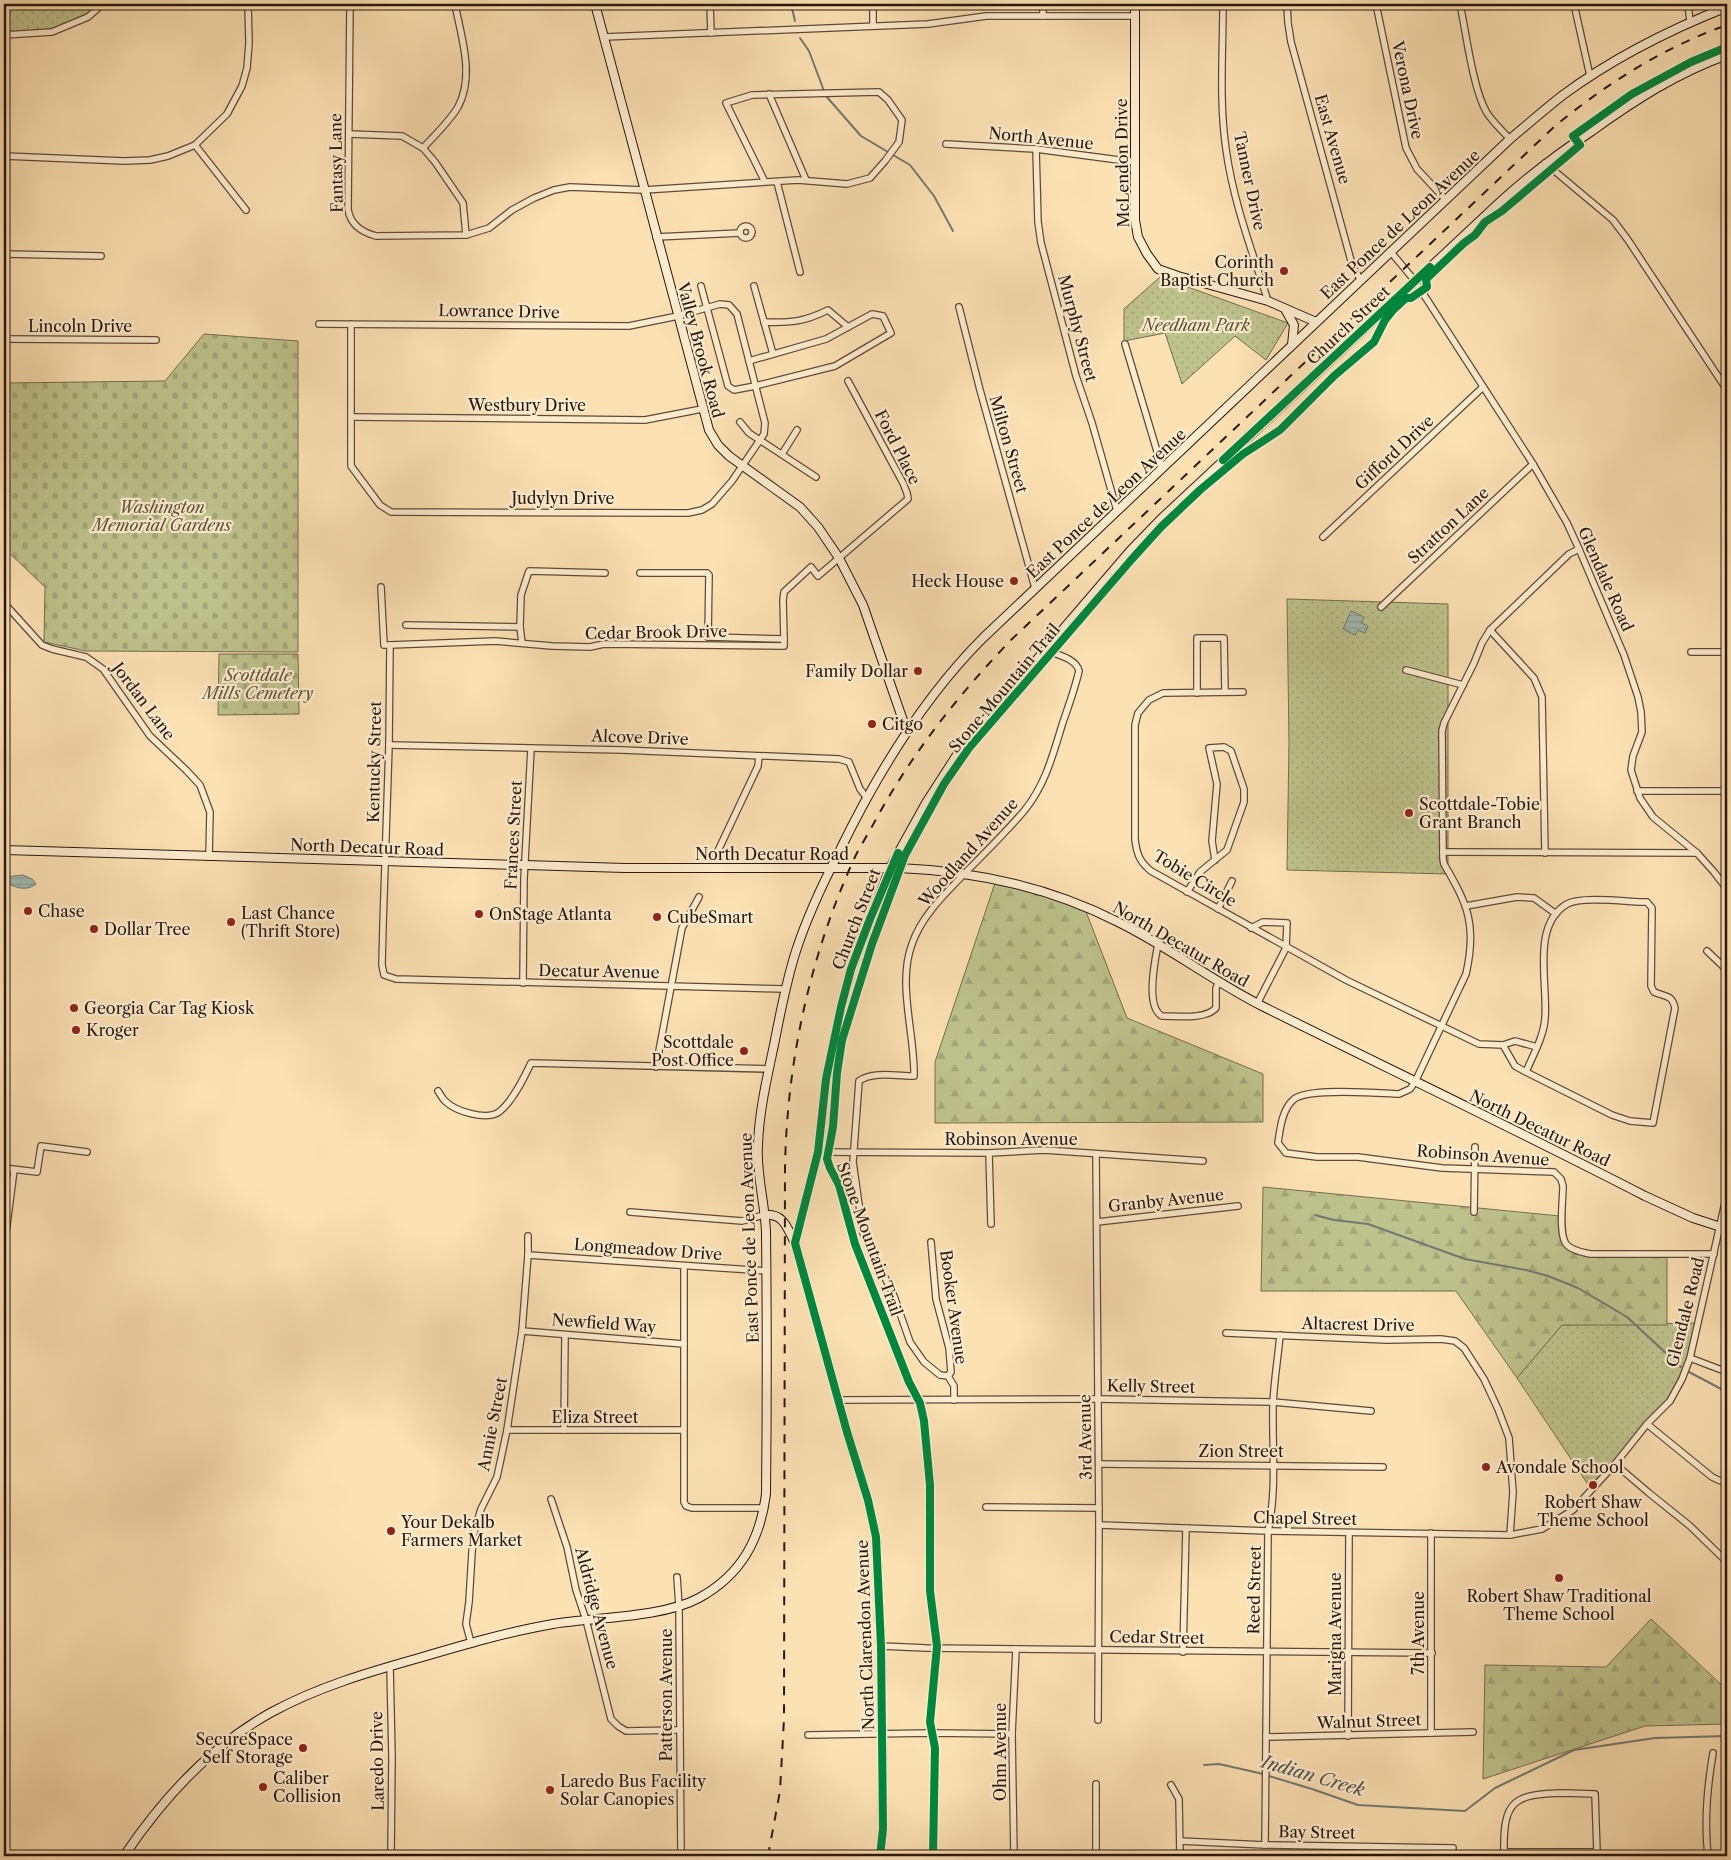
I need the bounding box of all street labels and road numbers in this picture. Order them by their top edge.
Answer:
street label: Verona Drive [1388,38,1428,141]
street label: East Avenue [1311,92,1355,186]
street label: McLendon Drive [1111,98,1133,228]
street label: Fantasy Lane [325,113,347,213]
street label: North Avenue [987,123,1095,153]
street label: Tanner Drive [1230,130,1270,232]
street label: East Ponce de Leon Avenue [1316,145,1484,303]
street label: Murphy Street [1054,272,1102,384]
street label: Valley Brook Road [673,279,729,420]
street label: Church Street [1302,281,1394,369]
street label: Lowrance Drive [438,300,560,322]
street label: Lincoln Drive [28,316,132,336]
street label: Milton Street [985,393,1033,496]
street label: Westbury Drive [467,395,586,415]
street label: Ford Place [871,406,925,488]
street label: Gifford Drive [1350,410,1438,494]
street label: East Ponce de Leon Avenue [1022,424,1190,582]
street label: Stratton Lane [1403,482,1493,568]
street label: Judylyn Drive [508,488,615,508]
street label: Glendale Road [1574,524,1638,635]
street label: Stone Mountain Trail [944,619,1064,757]
street label: Cedar Brook Drive [585,621,727,643]
street label: Jordan Lane [106,656,180,744]
street label: Kentucky Street [363,701,385,823]
street label: Alcove Drive [590,725,689,749]
street label: Frances Street [500,780,526,890]
street label: Woodland Avenue [913,794,1022,911]
street label: North Decatur Road [290,834,444,860]
street label: North Decatur Road [695,844,849,864]
street label: Tobie Circle [1150,845,1240,911]
street label: Church Street [828,865,885,972]
street label: North Decatur Road [1109,897,1253,991]
street label: Decatur Avenue [538,960,660,982]
street label: North Decatur Road [1466,1085,1614,1171]
street label: Robinson Avenue [944,1129,1078,1149]
street label: East Ponce de Leon Avenue [735,1132,763,1344]
street label: Robinson Avenue [1416,1140,1550,1170]
street label: Stone Mountain Trail [833,1159,907,1319]
street label: Granby Avenue [1107,1184,1225,1216]
street label: Longmeadow Drive [573,1234,723,1264]
street label: Booker Avenue [936,1249,972,1366]
street label: Glendale Road [1662,1255,1708,1369]
street label: Newfield Way [551,1309,658,1337]
street label: Altacrest Drive [1300,1313,1415,1335]
street label: Annie Street [473,1375,511,1474]
street label: Kelly Street [1107,1375,1196,1397]
street label: 3rd Avenue [1074,1394,1096,1480]
street label: Eliza Street [552,1407,639,1427]
street label: Zion Street [1198,1441,1284,1461]
street label: Chapel Street [1253,1507,1357,1529]
street label: North Clarendon Avenue [852,1539,878,1730]
street label: Aldridge Avenue [571,1544,623,1671]
street label: Reed Street [1243,1545,1265,1635]
street label: Marigna Avenue [1325,1572,1345,1696]
street label: 7th Avenue [1408,1591,1428,1675]
street label: Cedar Street [1109,1626,1205,1648]
street label: Patterson Avenue [656,1628,676,1762]
street label: Ohm Avenue [990,1703,1010,1801]
street label: Walnut Street [1315,1709,1422,1733]
street label: Laredo Drive [366,1711,388,1811]
street label: Bay Street [1278,1821,1356,1843]

